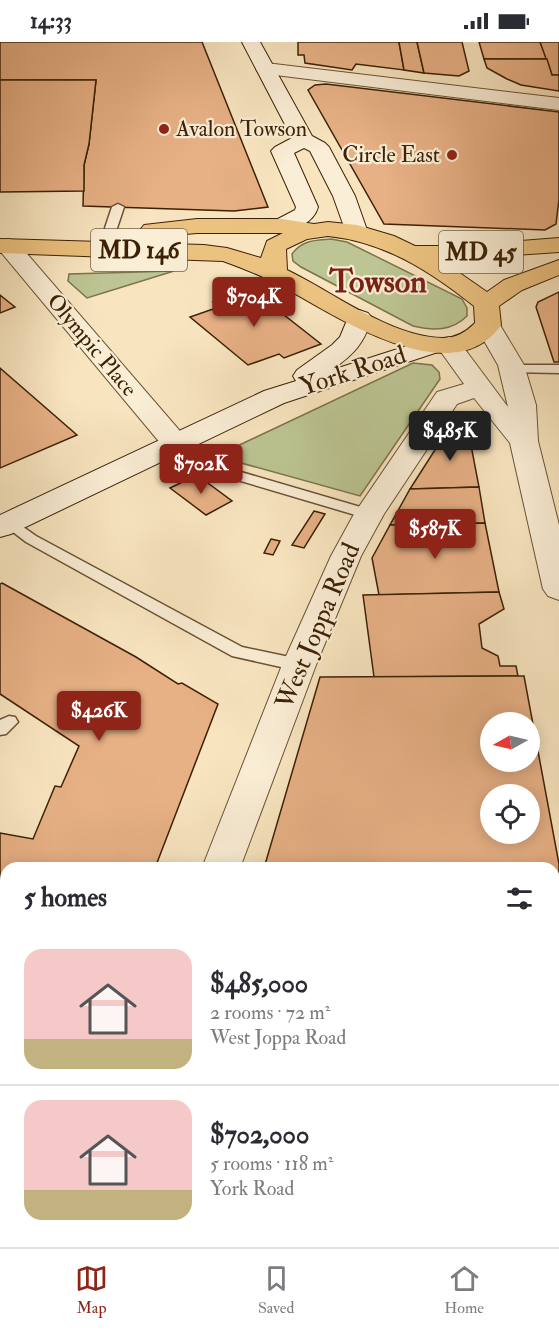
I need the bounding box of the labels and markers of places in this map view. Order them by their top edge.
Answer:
place label: Avalon Towson [175,115,307,143]
marker: Avalon Towson [157,122,171,136]
place label: Circle East [342,141,440,169]
marker: Circle East [445,148,459,162]
pin: $704K [212,277,296,328]
pin: $485K [408,411,492,462]
pin: $702K [159,444,243,495]
pin: $587K [393,509,477,560]
pin: $426K [57,691,141,742]

